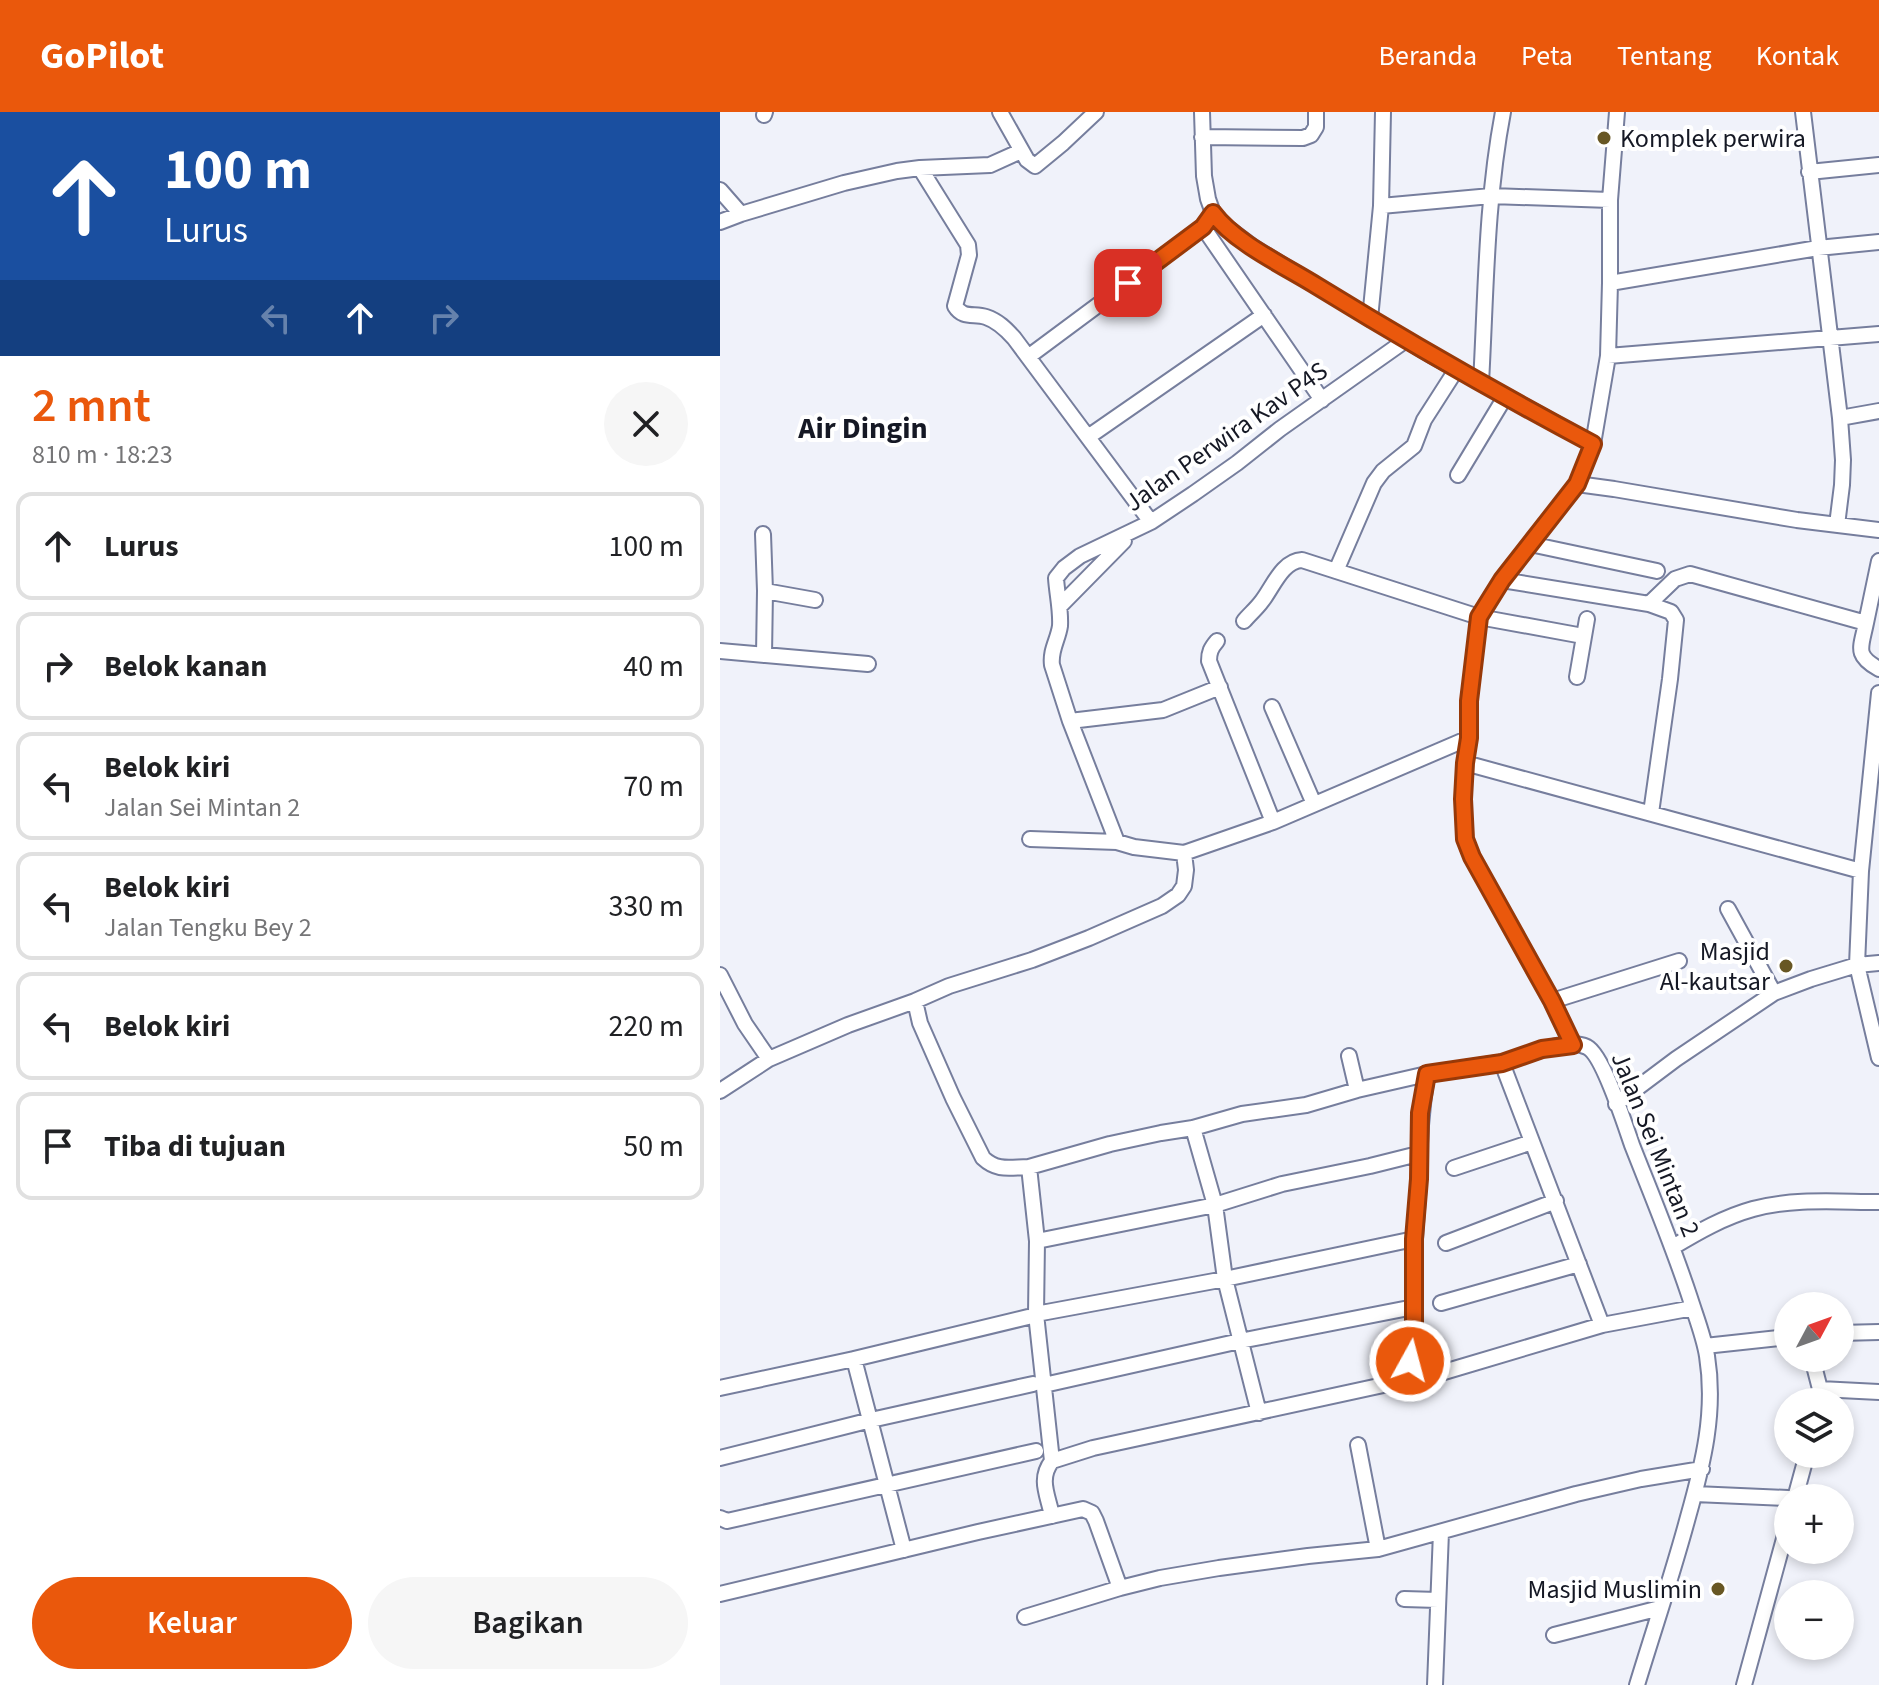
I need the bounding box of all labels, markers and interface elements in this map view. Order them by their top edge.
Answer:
text: GoPilot [40,29,164,83]
text: Beranda [1379,36,1477,76]
text: Peta [1521,36,1573,76]
text: Tentang [1617,36,1712,76]
text: Kontak [1756,36,1839,76]
place label: Komplek perwira [1620,120,1806,157]
marker: Komplek perwira [1595,129,1613,147]
text: 100 m [164,131,312,210]
icon: ahead [32,144,136,248]
text: Lurus [164,205,248,256]
pin [1094,249,1162,317]
icon: arrive [1106,261,1150,305]
icon: left [254,296,298,340]
icon: ahead [338,296,382,340]
icon: right [422,296,466,340]
street label: Jalan Perwira Kav P4S [1117,352,1335,520]
text: 2 mnt [32,372,151,440]
button: close [604,382,688,466]
district label: Air Dingin [797,407,928,450]
text: 810 m · 18:23 [32,436,173,473]
icon: ahead [36,524,80,568]
text: Lurus [104,525,179,568]
text: 100 m [608,525,684,568]
icon: right [36,644,80,688]
text: Belok kanan [104,645,267,688]
text: 40 m [623,645,684,688]
text: Belok kiri [104,746,230,789]
icon: left [36,764,80,808]
text: 70 m [623,765,684,808]
text: Jalan Sei Mintan 2 [104,789,300,826]
text: Belok kiri [104,866,230,909]
icon: left [36,884,80,928]
text: 330 m [608,885,684,928]
text: Jalan Tengku Bey 2 [104,909,312,946]
place label: Masjid Al-kautsar [1660,933,1771,1000]
marker: Masjid Al-kautsar [1777,957,1795,975]
icon: left [36,1004,80,1048]
text: Belok kiri [104,1005,230,1048]
text: 220 m [608,1005,684,1048]
street label: Jalan Sei Mintan 2 [1602,1046,1709,1242]
icon: arrive [36,1124,80,1168]
text: Tiba di tujuan [104,1125,286,1168]
text: 50 m [623,1125,684,1168]
north arrow [1774,1292,1854,1372]
map controls [1774,1292,1854,1660]
position arrow [1368,1319,1452,1403]
button: layers [1774,1388,1854,1468]
button: + [1774,1484,1854,1564]
place label: Masjid Muslimin [1528,1571,1702,1608]
button: Keluar [32,1577,352,1669]
button: Bagikan [368,1577,688,1669]
marker: Masjid Muslimin [1709,1580,1727,1598]
button: − [1774,1580,1854,1660]

